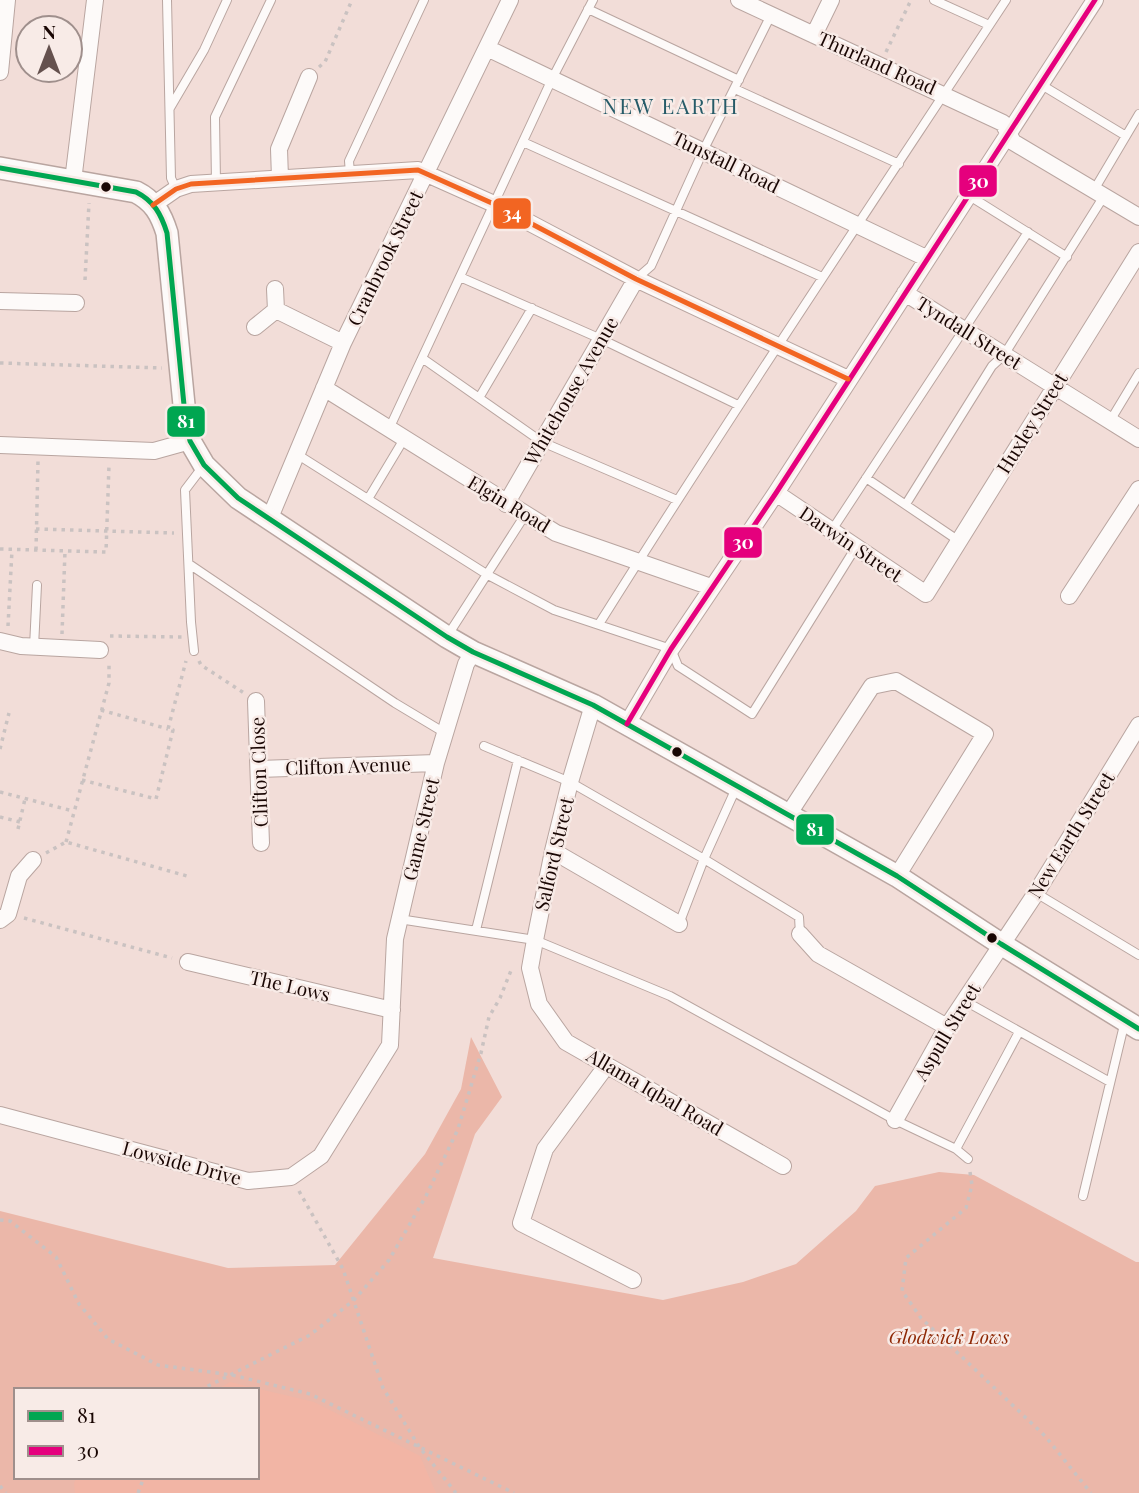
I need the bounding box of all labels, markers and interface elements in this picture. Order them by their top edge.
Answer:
north arrow [14,14,84,84]
text: N [42,18,56,44]
street label: Thurland Road [814,24,941,100]
district label: NEW EARTH [602,91,740,119]
street label: Tunstall Road [668,124,784,198]
line badge: 30 [958,164,998,198]
text: 30 [967,167,989,193]
unlabelled marker [99,180,113,194]
street label: Cranbrook Street [340,185,428,330]
line badge: 34 [492,197,532,230]
text: 34 [502,199,522,225]
street label: Tyndall Street [912,289,1027,375]
street label: Whitehouse Avenue [516,311,623,470]
street label: Huxley Street [990,367,1073,478]
line badge: 81 [166,405,206,438]
text: 81 [177,407,195,433]
street label: Elgin Road [463,468,556,538]
street label: Darwin Street [795,499,908,587]
line badge: 30 [723,526,763,559]
text: 30 [732,528,754,554]
street label: Clifton Close [243,716,273,828]
unlabelled marker [670,745,684,759]
street label: Clifton Avenue [285,750,411,780]
street label: New Earth Street [1021,766,1120,903]
street label: Game Street [396,774,445,883]
street label: Salford Street [527,794,579,913]
line badge: 81 [795,813,835,846]
text: 81 [806,815,824,841]
unlabelled marker [985,931,999,945]
street label: The Lows [248,963,333,1007]
street label: Aspull Street [906,978,986,1086]
street label: Allama Iqbal Road [582,1041,728,1141]
street label: Lowside Drive [120,1134,244,1190]
park label: Glodwick Lows [889,1323,1009,1349]
legend [14,1388,259,1479]
text: 81 [77,1400,96,1428]
text: 30 [77,1435,99,1463]

